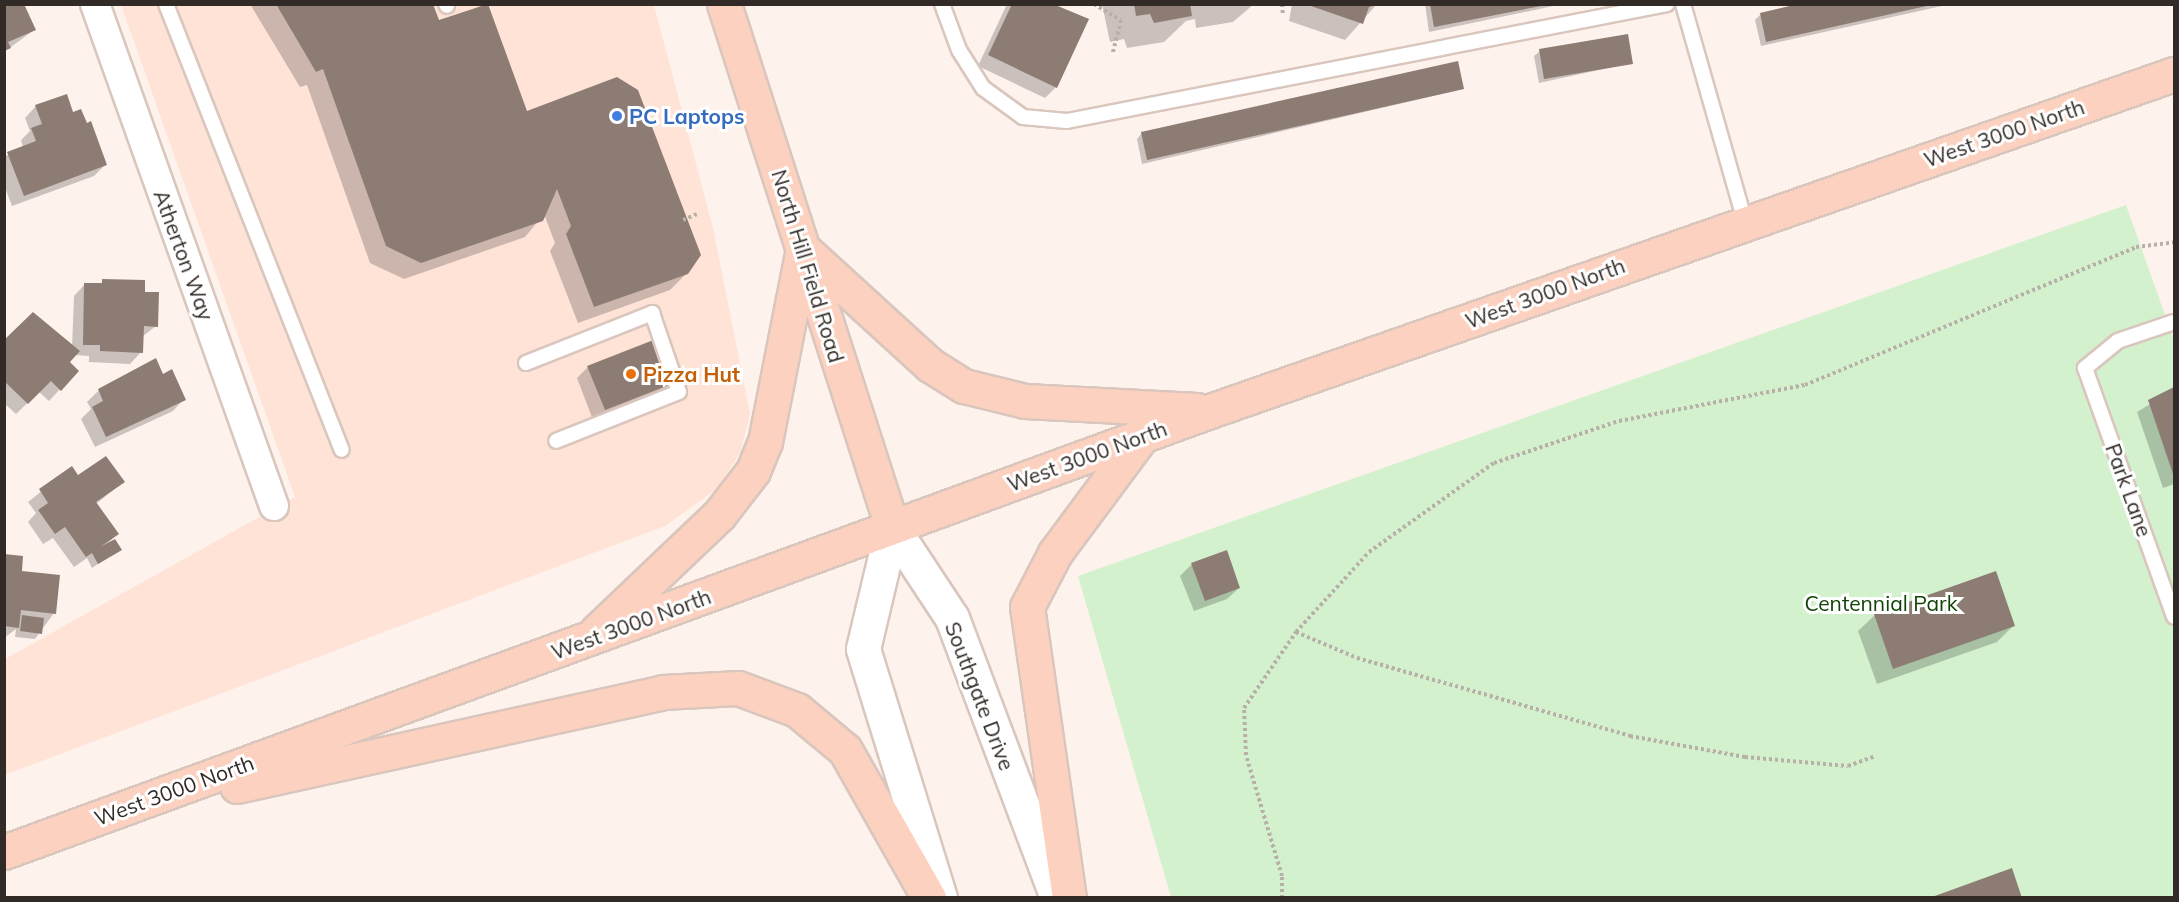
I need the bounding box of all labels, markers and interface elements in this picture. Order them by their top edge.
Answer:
street label: West 3000 North [1920,94,2088,172]
place label: PC Laptops [629,103,745,129]
marker: PC Laptops [610,109,624,123]
street label: North Hill Field Road [767,167,849,365]
street label: Atherton Way [149,186,219,324]
street label: West 3000 North [1462,252,1628,334]
place label: Pizza Hut [643,361,740,387]
marker: Pizza Hut [624,367,638,381]
street label: West 3000 North [1004,415,1170,497]
street label: Park Lane [2100,440,2158,540]
street label: West 3000 North [548,583,714,665]
park label: Centennial Park [1805,590,1957,616]
street label: Southgate Drive [940,618,1020,774]
street label: West 3000 North [91,749,257,831]

